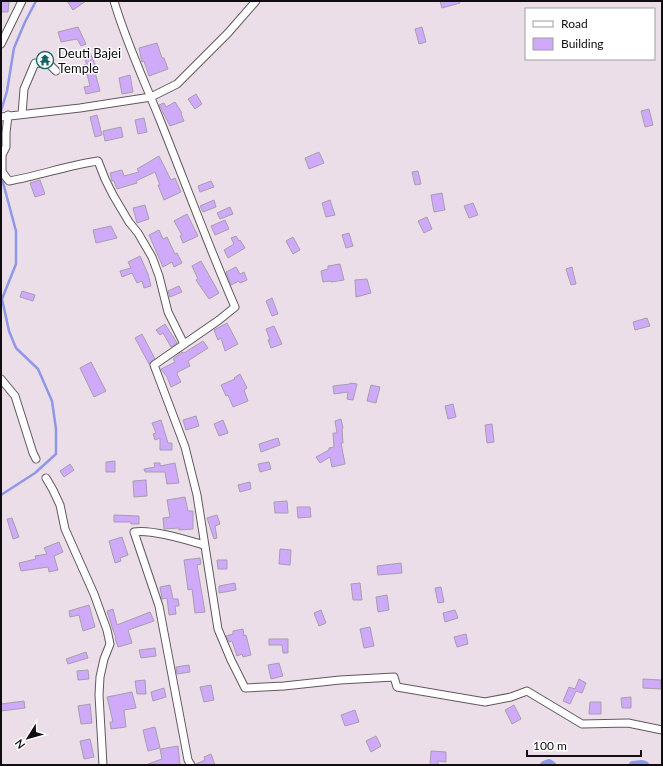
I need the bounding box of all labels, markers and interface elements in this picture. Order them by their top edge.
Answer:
legend [525,8,655,60]
text: Road [561,16,588,31]
text: Building [561,36,604,51]
place label: Deuti Bajei Temple [58,45,121,76]
temple icon: Deuti Bajei Temple [35,50,55,70]
north arrow [8,718,48,758]
scale bar [527,732,641,758]
text: N [12,737,27,752]
text: 100 m [533,738,567,753]

